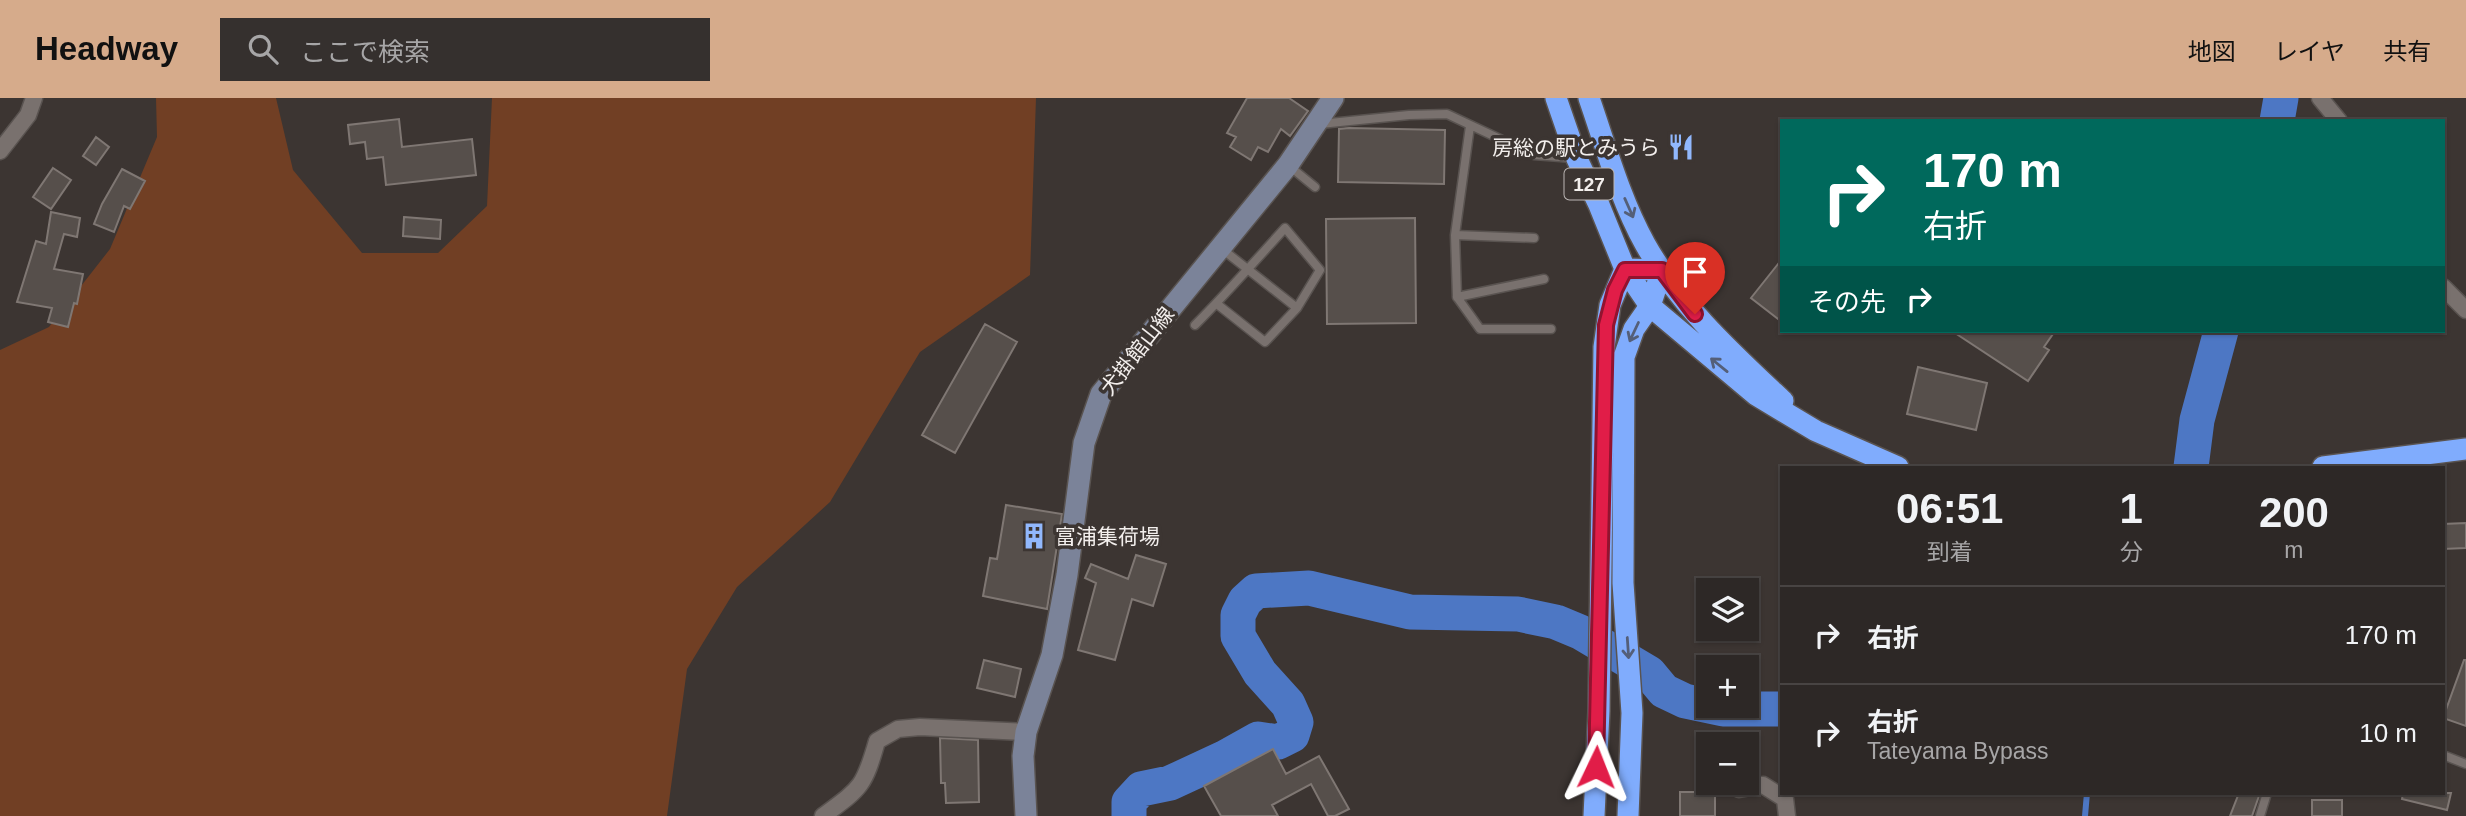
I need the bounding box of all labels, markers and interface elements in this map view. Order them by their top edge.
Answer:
search box [220,18,710,81]
text: Headway [35,30,178,67]
icon: search [244,30,282,68]
text: ここで検索 [300,37,430,67]
text: 地図 [2188,38,2236,65]
text: レイヤ [2274,38,2345,65]
text: 共有 [2383,38,2431,65]
restaurant icon: 房総の駅とみうら [1666,132,1696,162]
place label: 房総の駅とみうら [1492,136,1660,159]
text: 170 m [1923,143,2062,197]
icon: right [1808,147,1899,238]
road number: 127 [1564,169,1614,200]
one-way arrow [1623,197,1636,218]
text: 右折 [1923,208,1987,244]
pin [1665,242,1725,314]
icon: arrive [1676,253,1714,291]
icon: right [1900,280,1938,318]
text: その先 [1808,287,1886,317]
street label: 犬掛館山線 [1096,303,1178,399]
one-way arrow [1627,321,1640,342]
one-way arrow [1710,358,1728,373]
text: 06:51 [1896,485,2003,532]
text: 1 [2119,485,2143,532]
text: 200 [2259,489,2329,536]
building icon: 富浦集荷場 [1019,521,1049,551]
place label: 富浦集荷場 [1055,525,1160,548]
text: m [2284,537,2304,563]
text: 到着 [1927,539,1973,565]
text: 分 [2120,539,2143,565]
map controls [1696,578,1759,795]
button: layers [1696,578,1759,641]
icon: right [1808,616,1846,654]
text: 170 m [2345,620,2417,650]
text: 右折 [1867,623,1919,653]
one-way arrow [1621,636,1634,659]
button: + [1696,655,1759,718]
text: 右折 [1867,707,1919,737]
icon: right [1808,714,1846,752]
text: 10 m [2359,718,2417,748]
position arrow [1559,730,1633,804]
button: − [1696,732,1759,795]
text: Tateyama Bypass [1867,738,2049,764]

